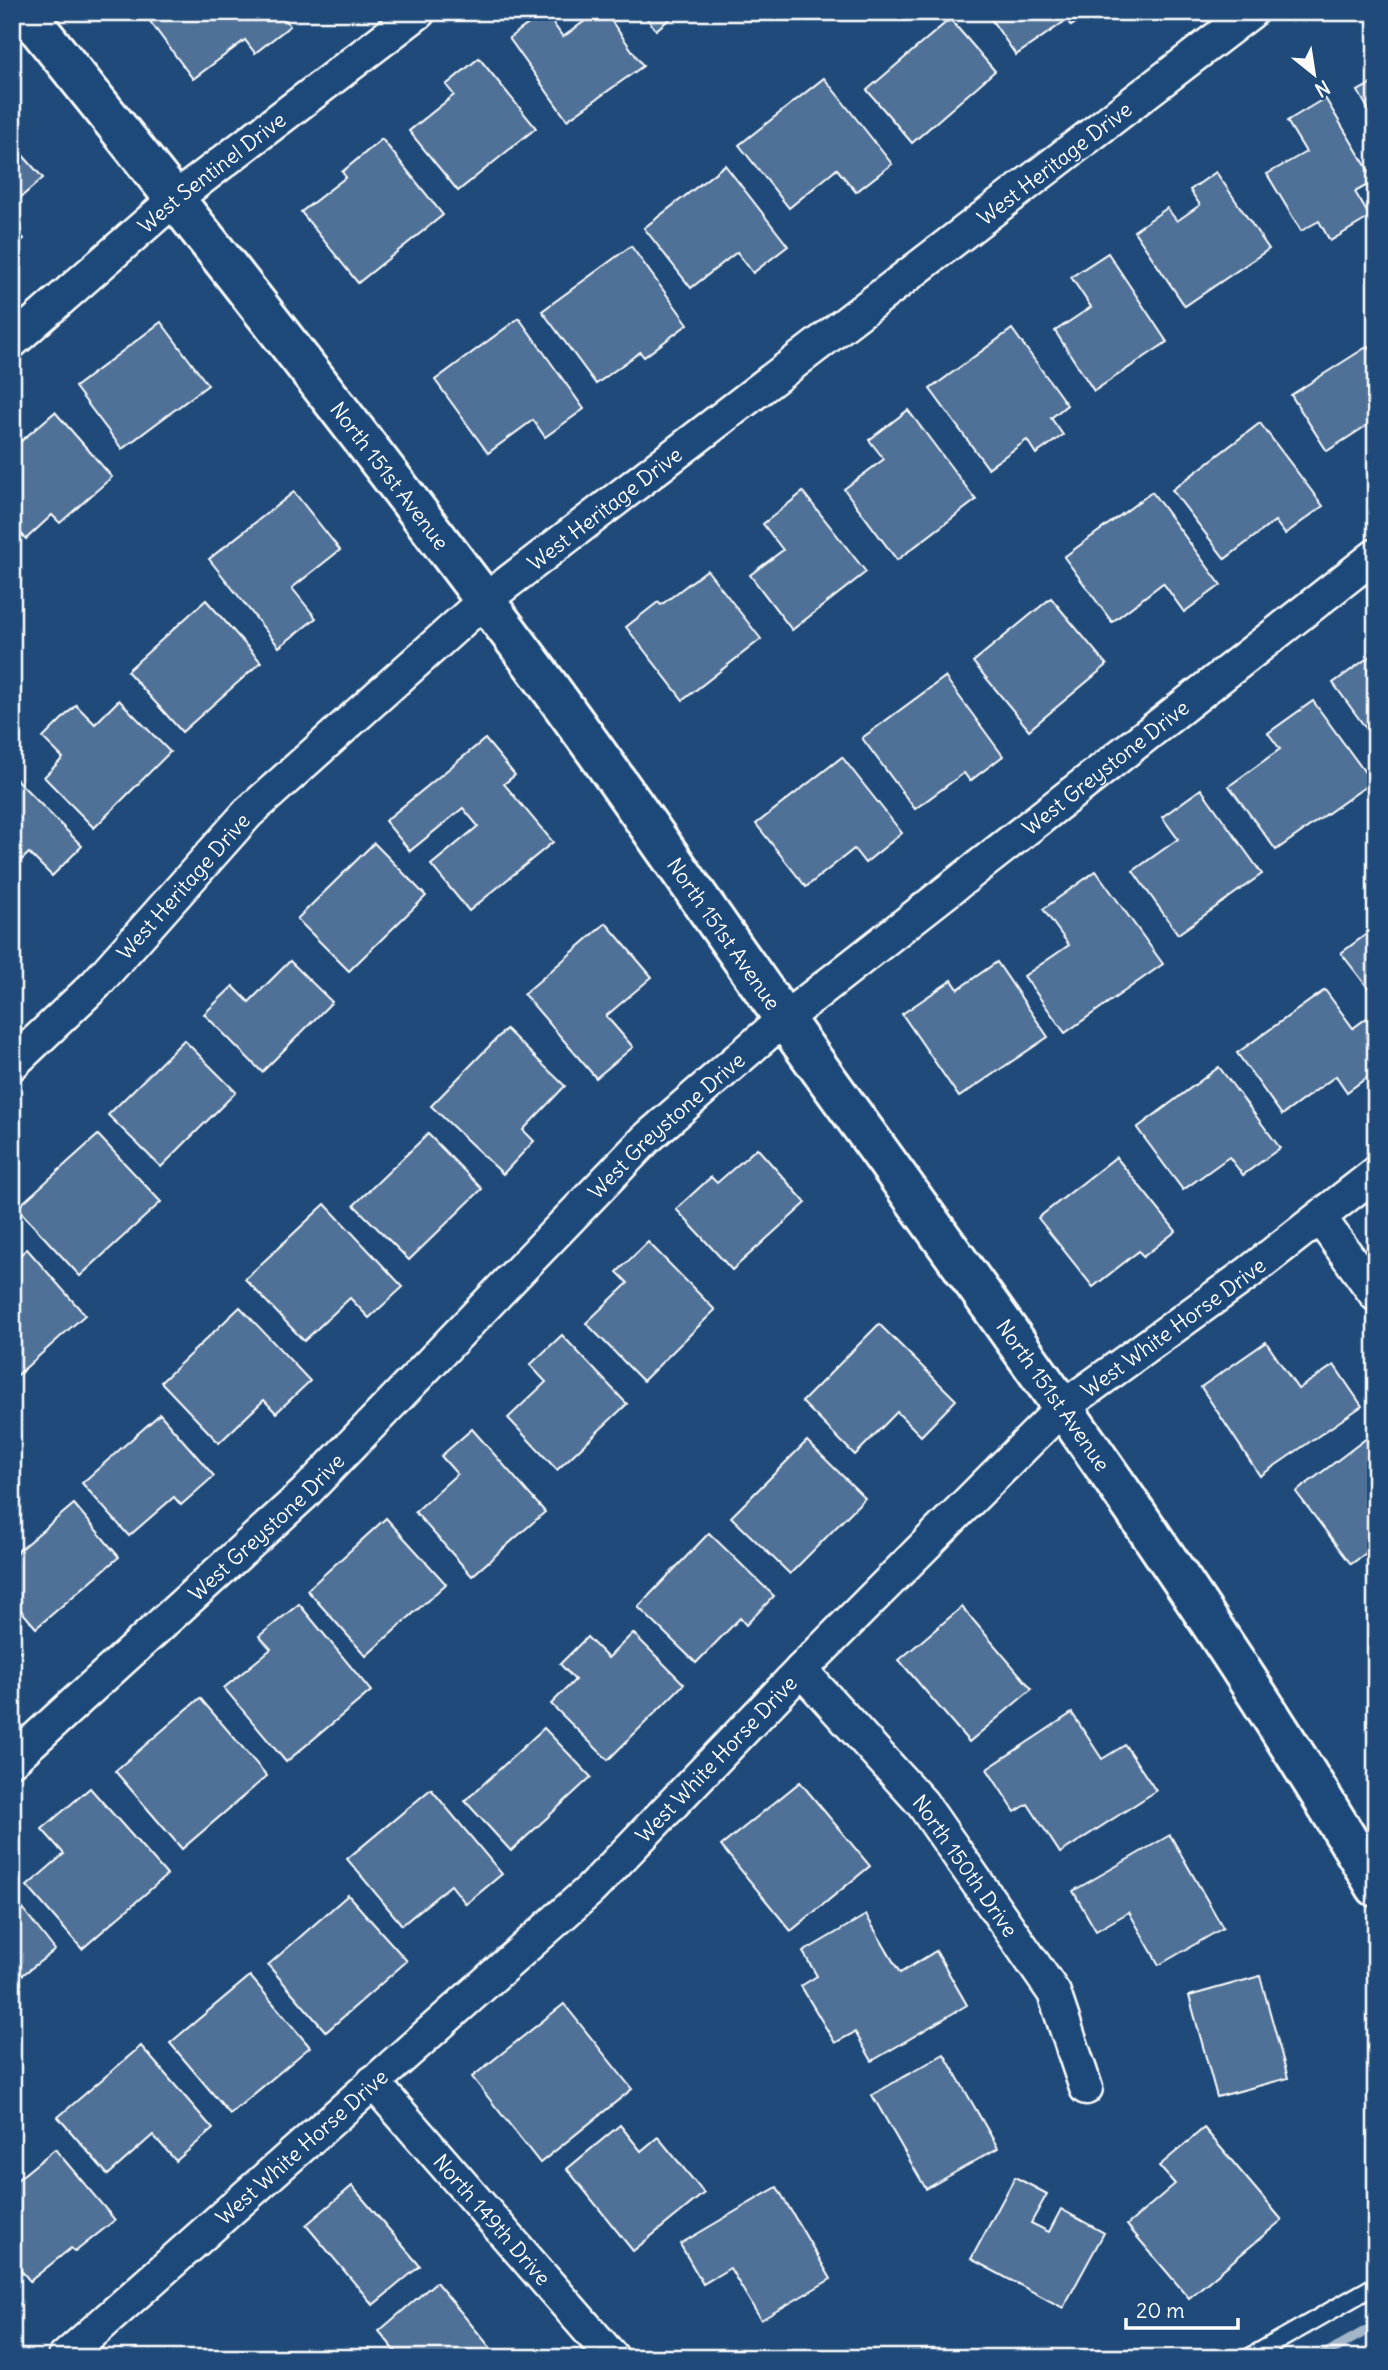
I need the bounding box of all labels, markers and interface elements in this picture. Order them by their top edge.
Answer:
north arrow [1280,38,1350,108]
text: N [1311,75,1334,102]
street label: West Heritage Drive [972,95,1137,231]
street label: West Sentinel Drive [132,106,291,239]
street label: North 151st Avenue [325,396,455,555]
street label: West Heritage Drive [522,441,687,576]
street label: West Greystone Drive [1017,694,1194,841]
street label: West Heritage Drive [111,807,255,965]
street label: North 151st Avenue [661,852,787,1015]
street label: West Greystone Drive [582,1046,750,1205]
street label: West White Horse Drive [1075,1251,1271,1403]
street label: North 151st Avenue [991,1314,1116,1476]
street label: West Greystone Drive [182,1447,350,1606]
street label: West White Horse Drive [630,1669,802,1848]
street label: North 150th Drive [907,1788,1024,1942]
street label: West White Horse Drive [210,2063,393,2230]
street label: North 149th Drive [428,2148,557,2291]
scale bar [1126,2286,1238,2330]
text: 20 m [1136,2297,1185,2324]

